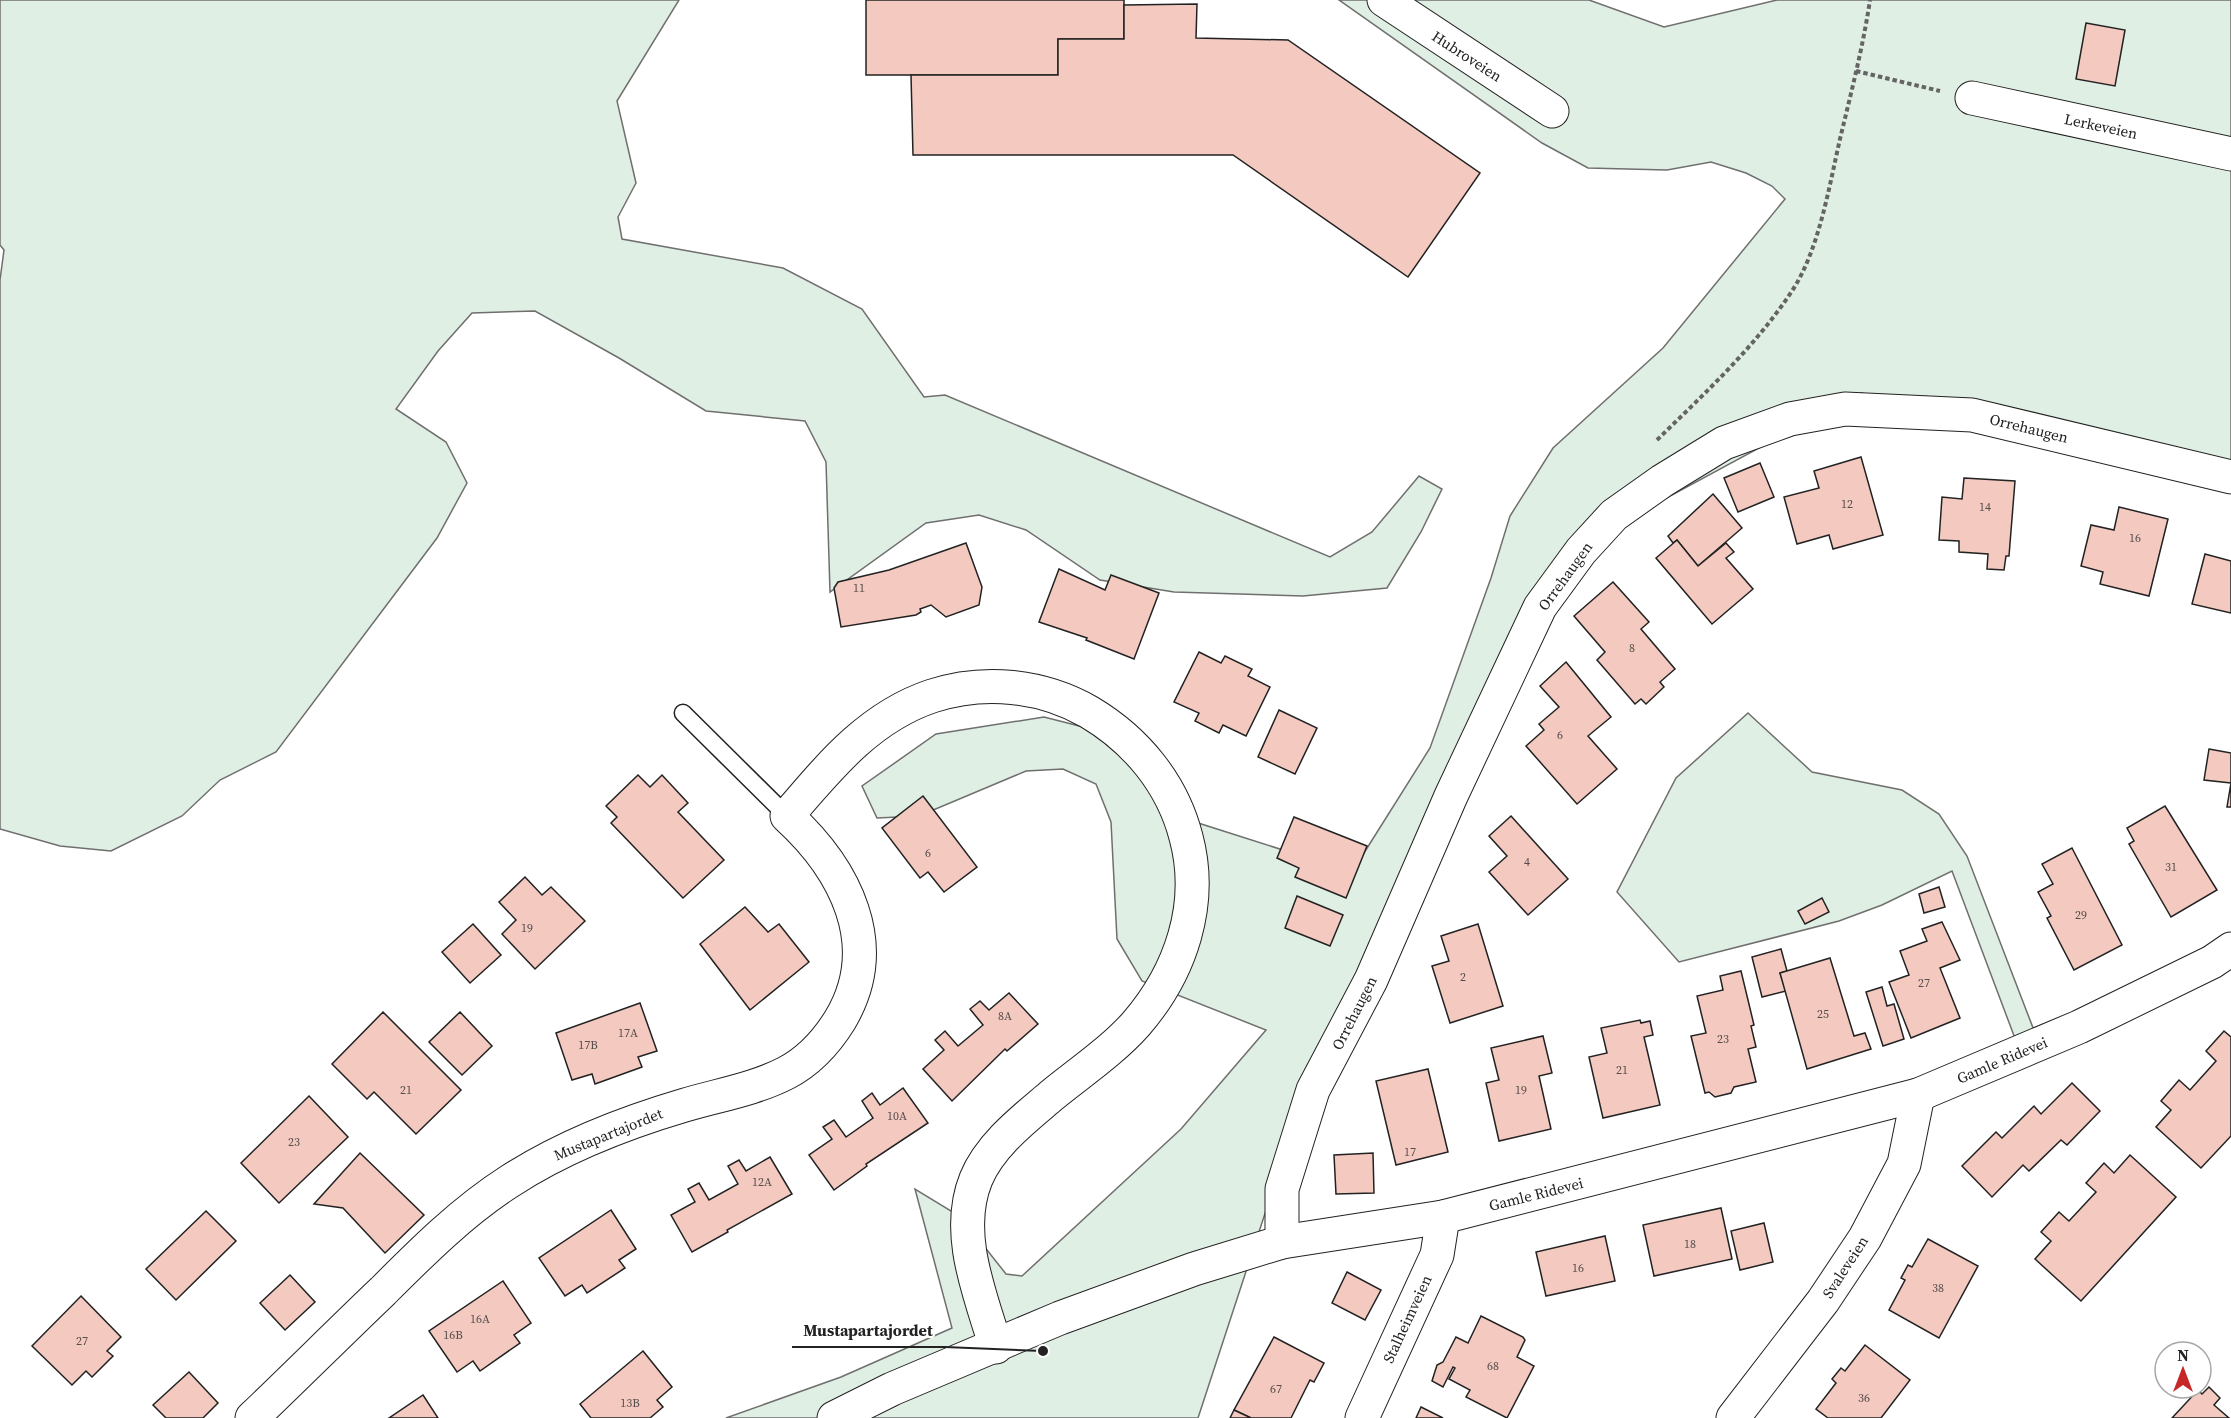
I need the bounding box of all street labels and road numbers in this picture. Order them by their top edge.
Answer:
street label: Hubroveien [1428,26,1506,86]
street label: Lerkeveien [2062,108,2140,144]
street label: Orrehaugen [1988,408,2070,448]
street label: Orrehaugen [1533,537,1597,615]
street label: Orrehaugen [1326,972,1382,1054]
street label: Gamle Ridevei [1953,1031,2051,1089]
street label: Mustapartajordet [550,1103,666,1165]
street label: Gamle Ridevei [1487,1172,1585,1216]
street label: Svaleveien [1817,1232,1873,1302]
street label: Stalheimveien [1377,1272,1437,1366]

